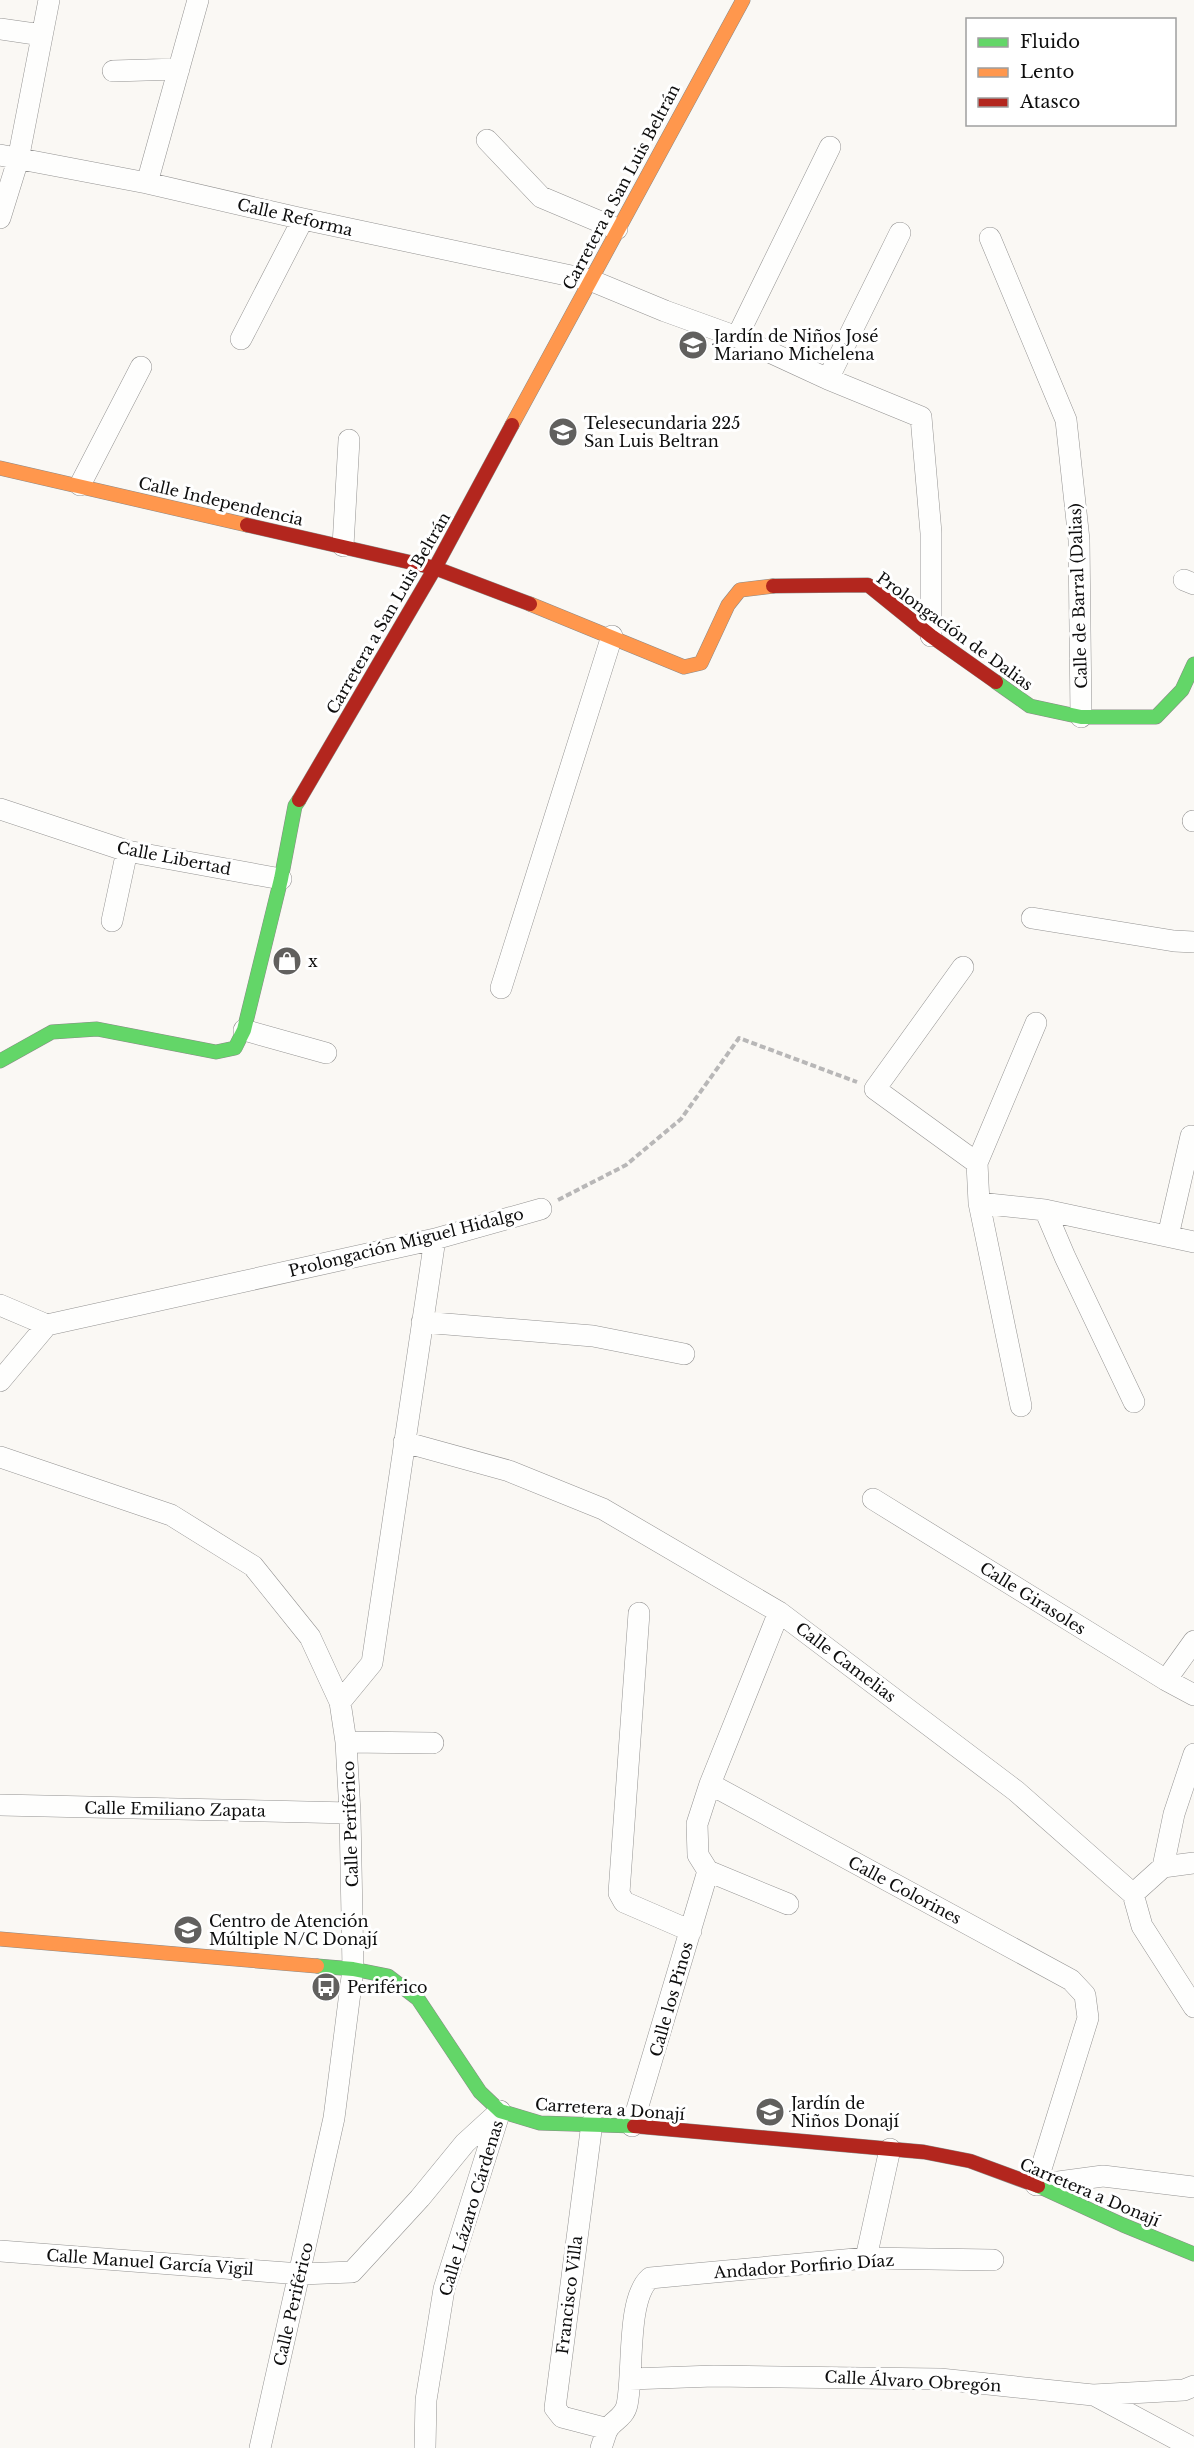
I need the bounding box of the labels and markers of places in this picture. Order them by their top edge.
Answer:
place label: Jardín de Niños José Mariano Michelena [712,326,878,364]
school or university icon: Jardín de Niños José Mariano Michelena [677,329,709,361]
place label: Telesecundaria 225 San Luis Beltran [584,413,740,451]
school or university icon: Telesecundaria 225 San Luis Beltran [547,416,579,448]
shop icon: x [271,945,303,977]
place label: x [308,951,318,971]
place label: Centro de Atención Múltiple N/C Donají [209,1911,378,1949]
school or university icon: Centro de Atención Múltiple N/C Donají [172,1914,204,1946]
bus stop icon: Periférico [310,1971,342,2003]
place label: Periférico [347,1977,427,1997]
place label: Jardín de Niños Donají [789,2093,899,2131]
school or university icon: Jardín de Niños Donají [754,2096,786,2128]

